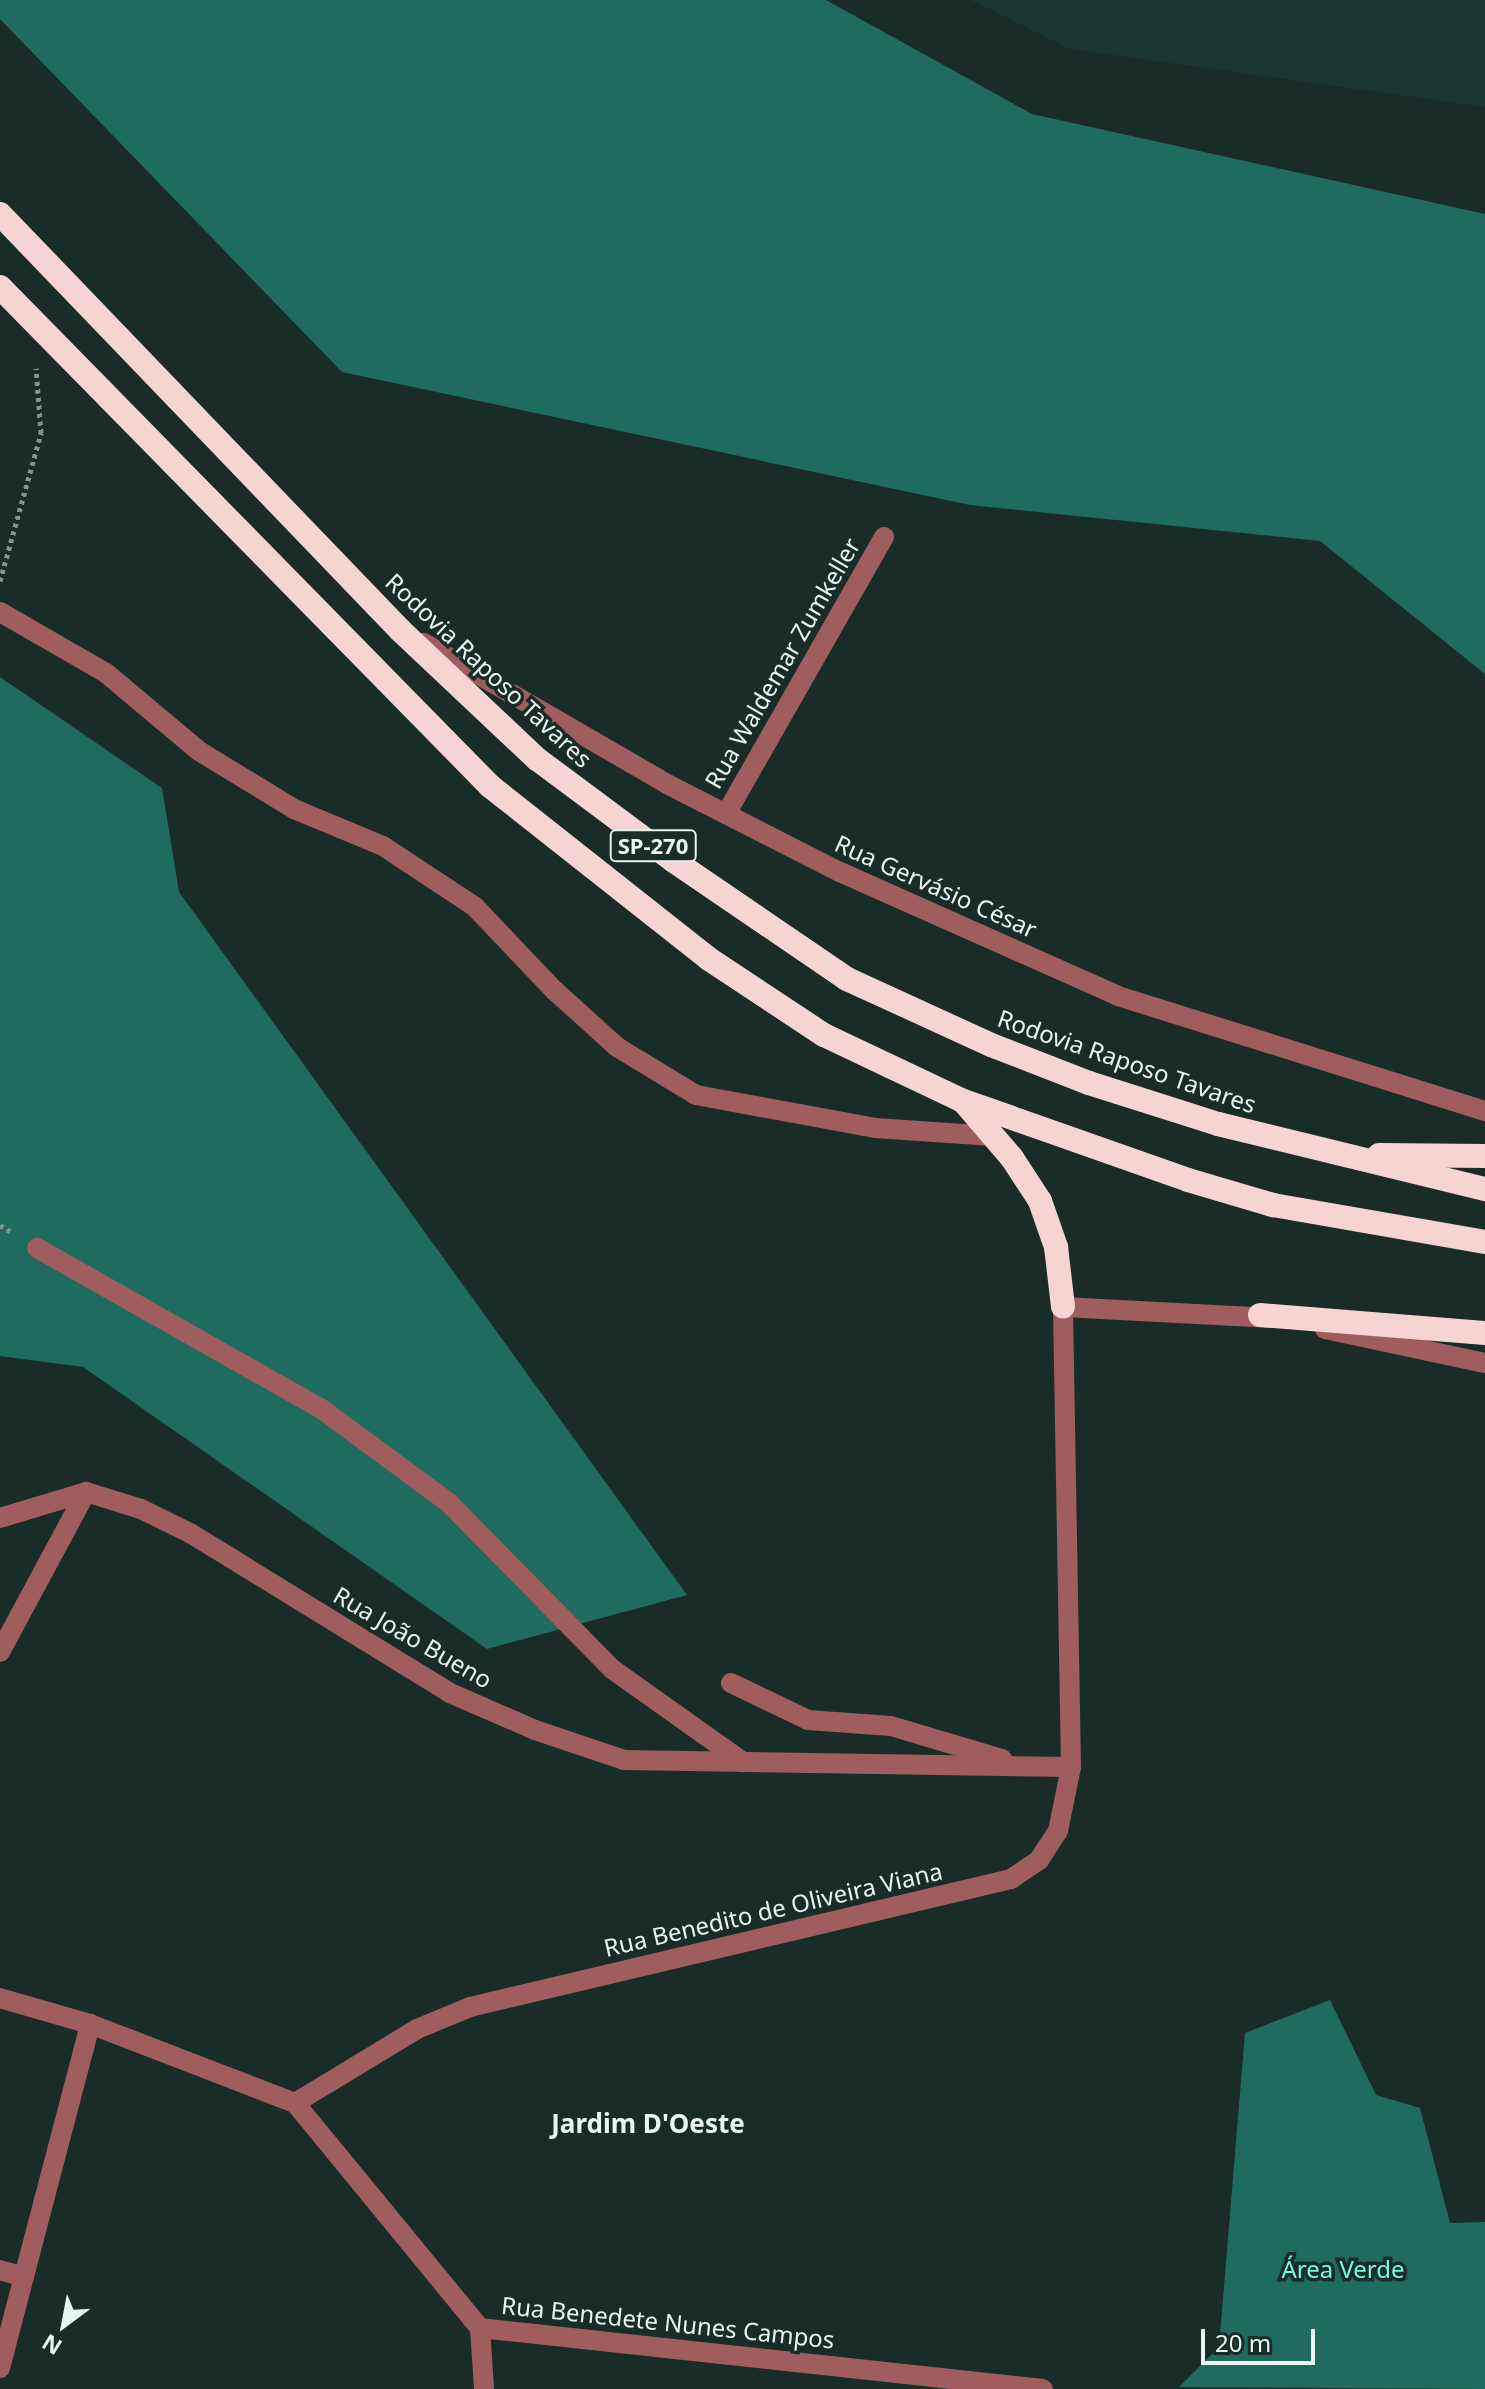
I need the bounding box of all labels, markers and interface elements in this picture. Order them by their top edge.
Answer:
street label: Rua Waldemar Zumkeller [698,533,866,793]
street label: Rodovia Raposo Tavares [380,567,598,773]
road number: SP-270 [609,828,697,864]
street label: Rua Gervásio César [831,828,1041,944]
street label: Rodovia Raposo Tavares [994,1003,1260,1119]
street label: Rua João Bueno [329,1580,497,1694]
street label: Rua Benedito de Oliveira Viana [601,1856,945,1962]
district label: Jardim D'Oeste [551,2108,745,2140]
park label: Área Verde [1281,2255,1405,2283]
north arrow [24,2285,104,2365]
street label: Rua Benedete Nunes Campos [500,2290,836,2354]
scale bar [1205,2313,1319,2363]
text: 20 m [1215,2326,1271,2359]
text: N [36,2328,67,2363]

